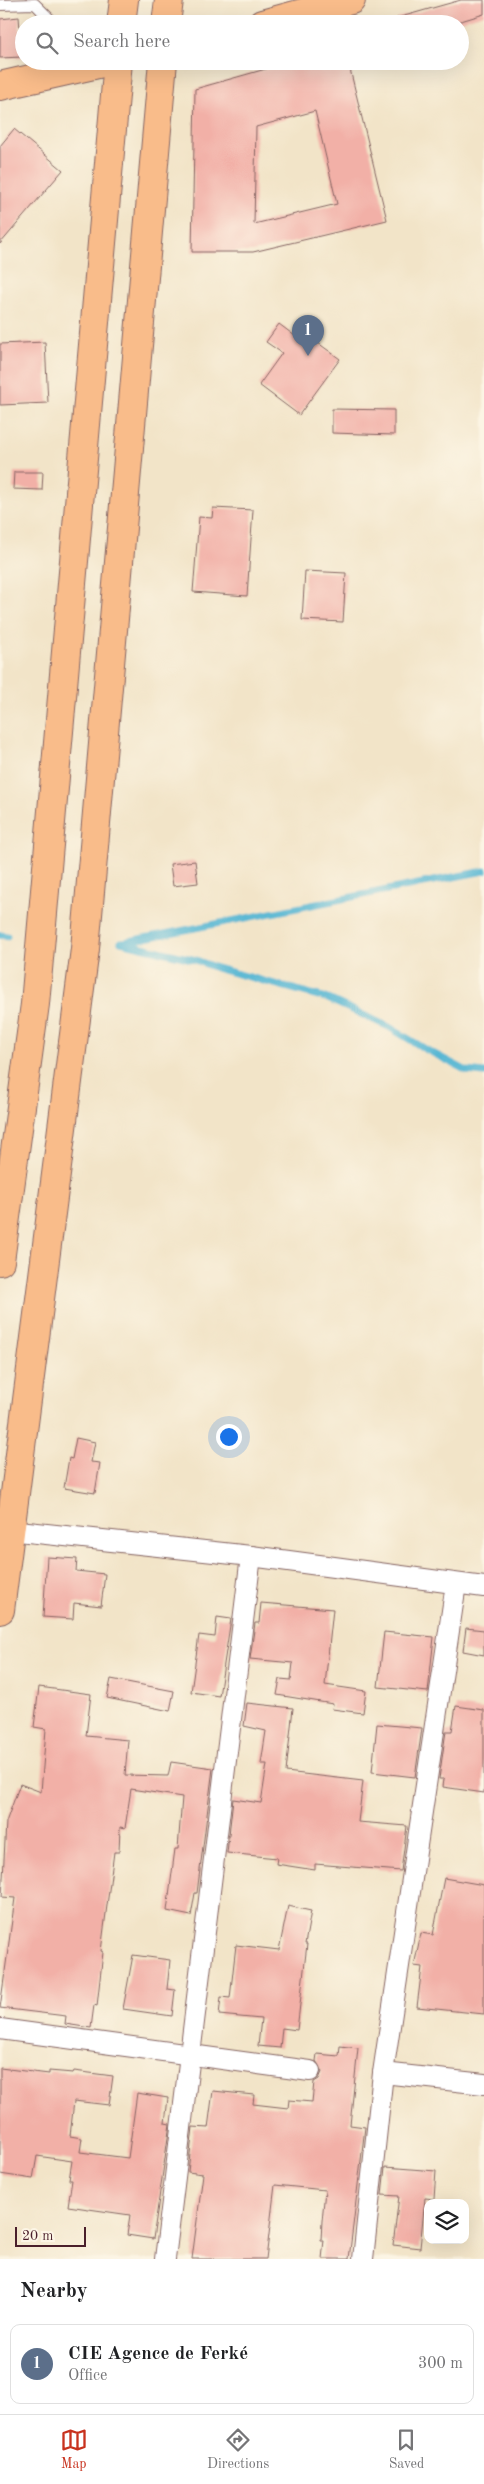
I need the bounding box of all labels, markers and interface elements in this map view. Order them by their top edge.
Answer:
search box [15,15,469,70]
icon: search [33,29,61,57]
text: Search here [73,33,170,52]
pin: 1 [292,315,324,356]
your location [216,1424,242,1450]
map controls [424,2199,469,2244]
button: layers [424,2199,469,2244]
scale bar [15,2224,86,2247]
text: 20 m [22,2229,53,2243]
text: Nearby [20,2281,88,2302]
text: CIE Agence de Ferké [68,2345,248,2364]
text: 1 [32,2356,42,2372]
text: 300 m [418,2356,463,2372]
text: Office [68,2368,107,2384]
tab: Map [60,2426,88,2473]
tab: Directions [207,2426,269,2473]
tab: Saved [389,2426,424,2473]

